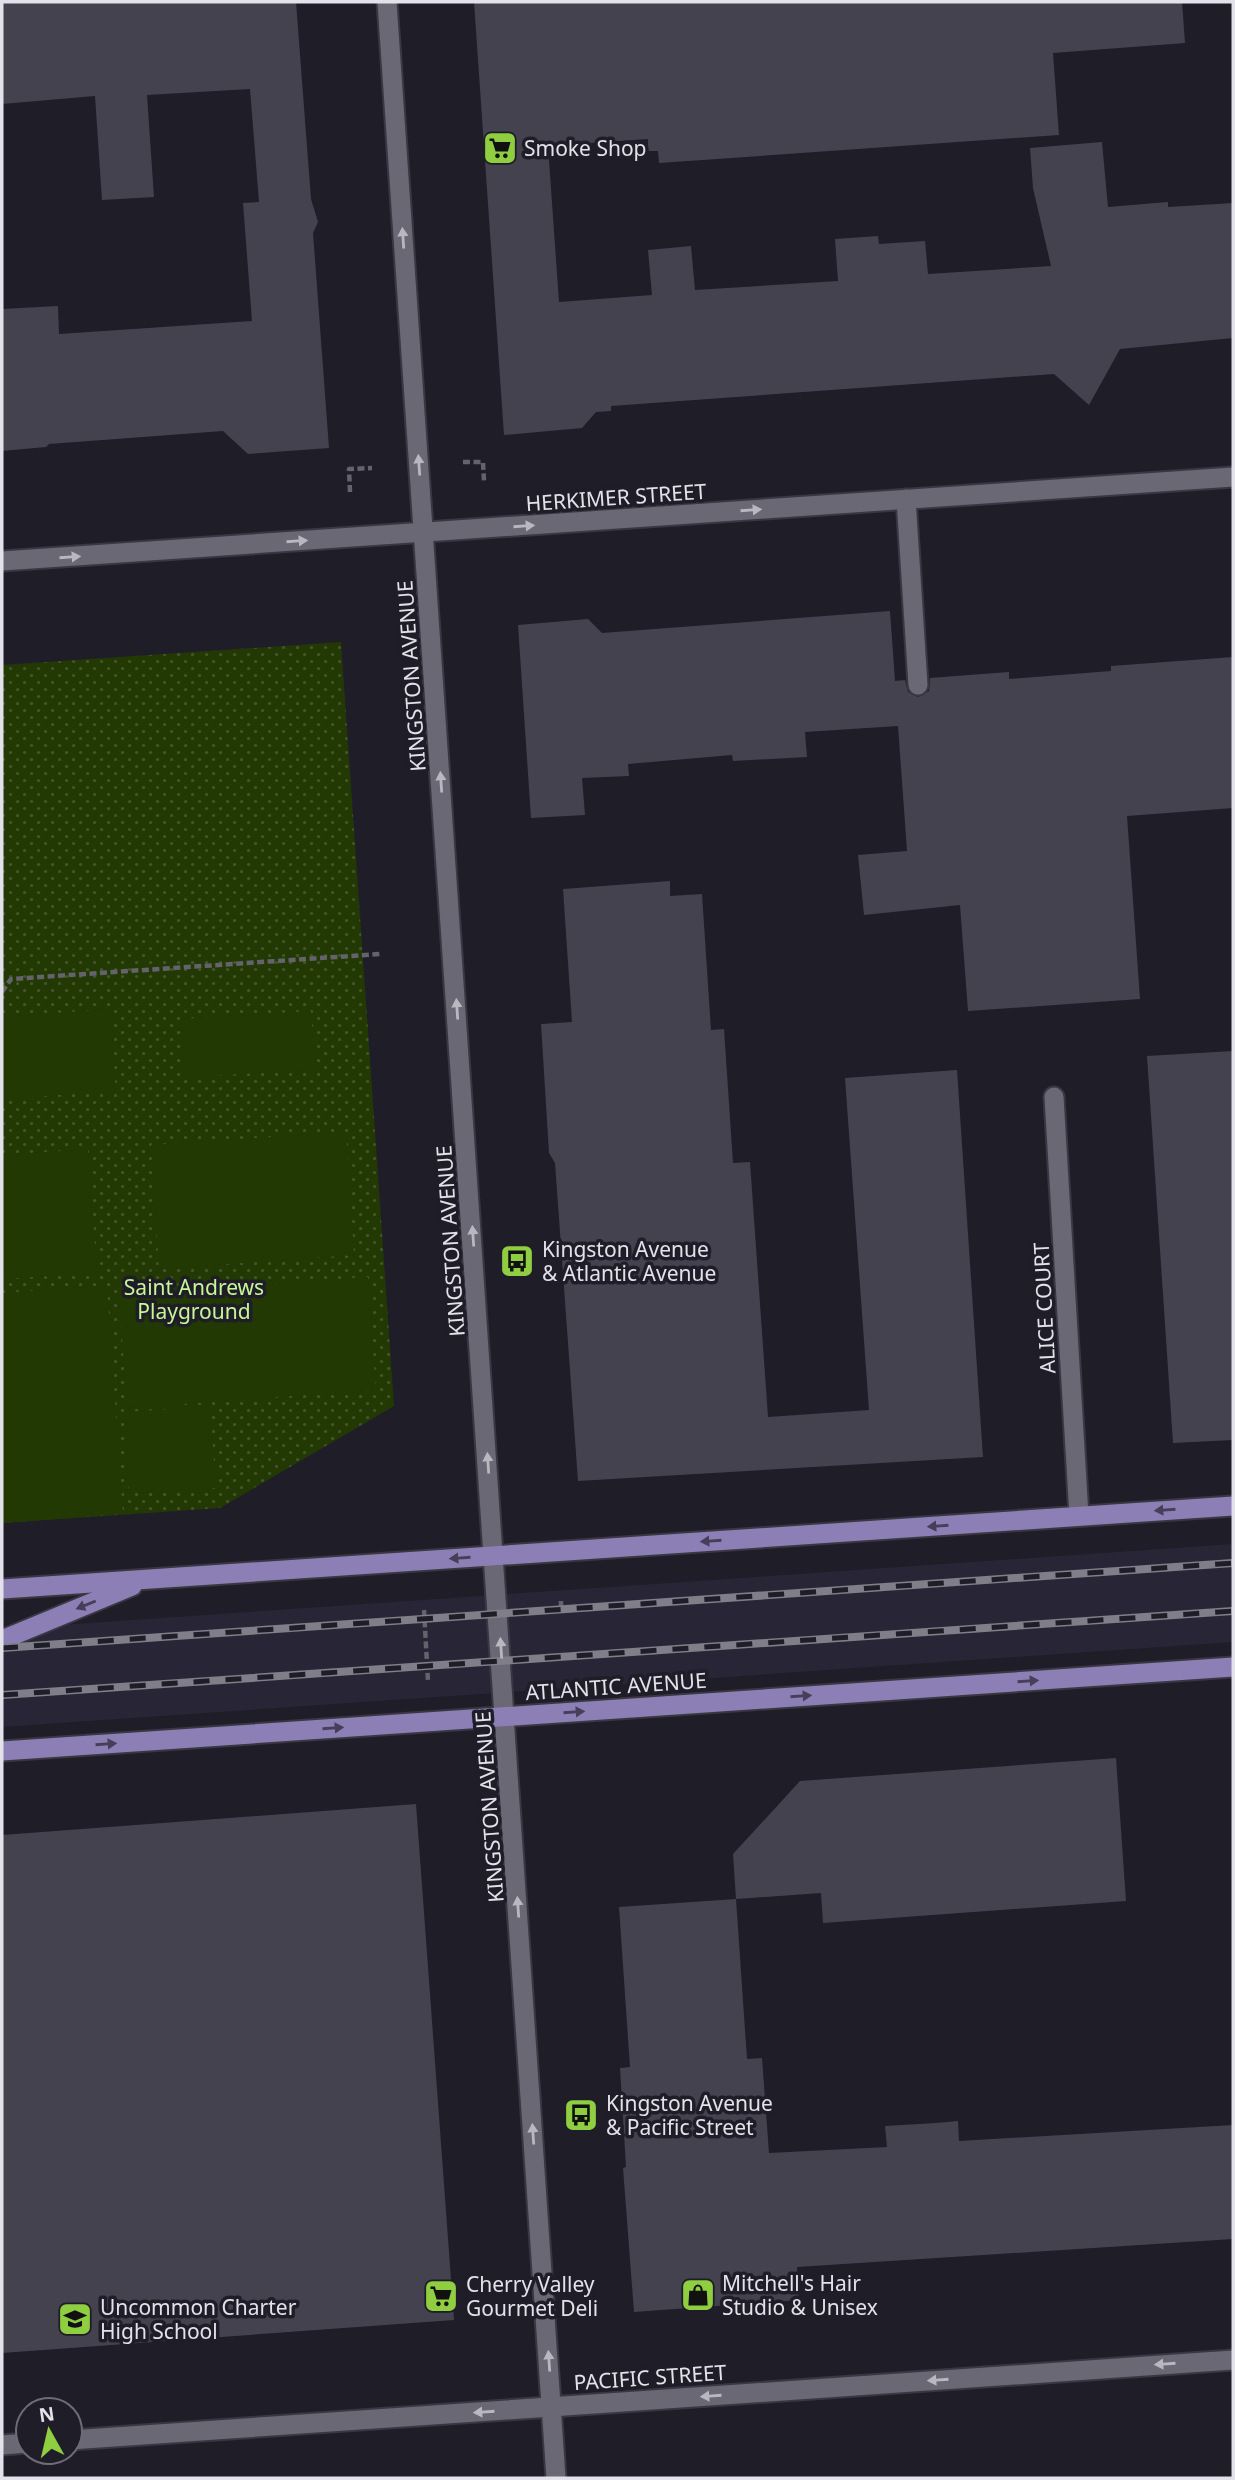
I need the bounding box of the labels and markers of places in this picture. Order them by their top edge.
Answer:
supermarket icon: Smoke Shop [481,129,519,167]
place label: Smoke Shop [524,134,647,162]
place label: Kingston Avenue & Atlantic Avenue [542,1235,716,1287]
bus stop icon: Kingston Avenue & Atlantic Avenue [498,1242,536,1280]
place label: Kingston Avenue & Pacific Street [606,2089,773,2141]
bus stop icon: Kingston Avenue & Pacific Street [562,2096,600,2134]
place label: Mitchell's Hair Studio & Unisex [722,2269,878,2321]
place label: Cherry Valley Gourmet Deli [466,2270,598,2322]
shop icon: Mitchell's Hair Studio & Unisex [679,2276,717,2314]
supermarket icon: Cherry Valley Gourmet Deli [422,2277,460,2315]
place label: Uncommon Charter High School [100,2293,297,2345]
school or university icon: Uncommon Charter High School [56,2300,94,2338]

